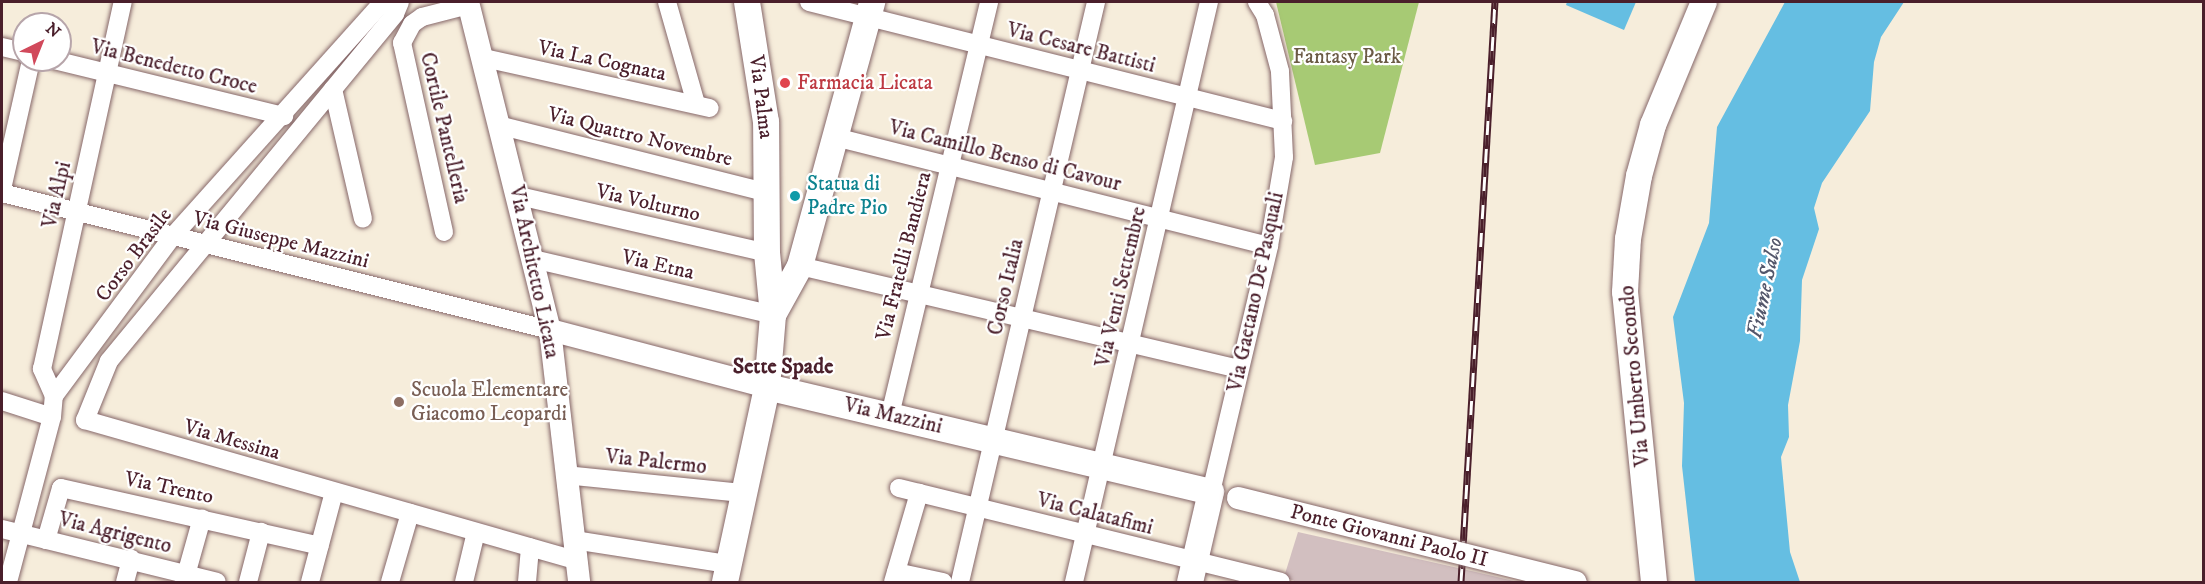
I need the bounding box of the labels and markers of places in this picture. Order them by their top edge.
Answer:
place label: Farmacia Licata [797,70,933,96]
marker: Farmacia Licata [778,76,792,90]
place label: Statua di Padre Pio [807,171,887,221]
marker: Statua di Padre Pio [788,189,802,203]
place label: Scuola Elementare Giacomo Leopardi [411,377,568,427]
marker: Scuola Elementare Giacomo Leopardi [392,395,406,409]

